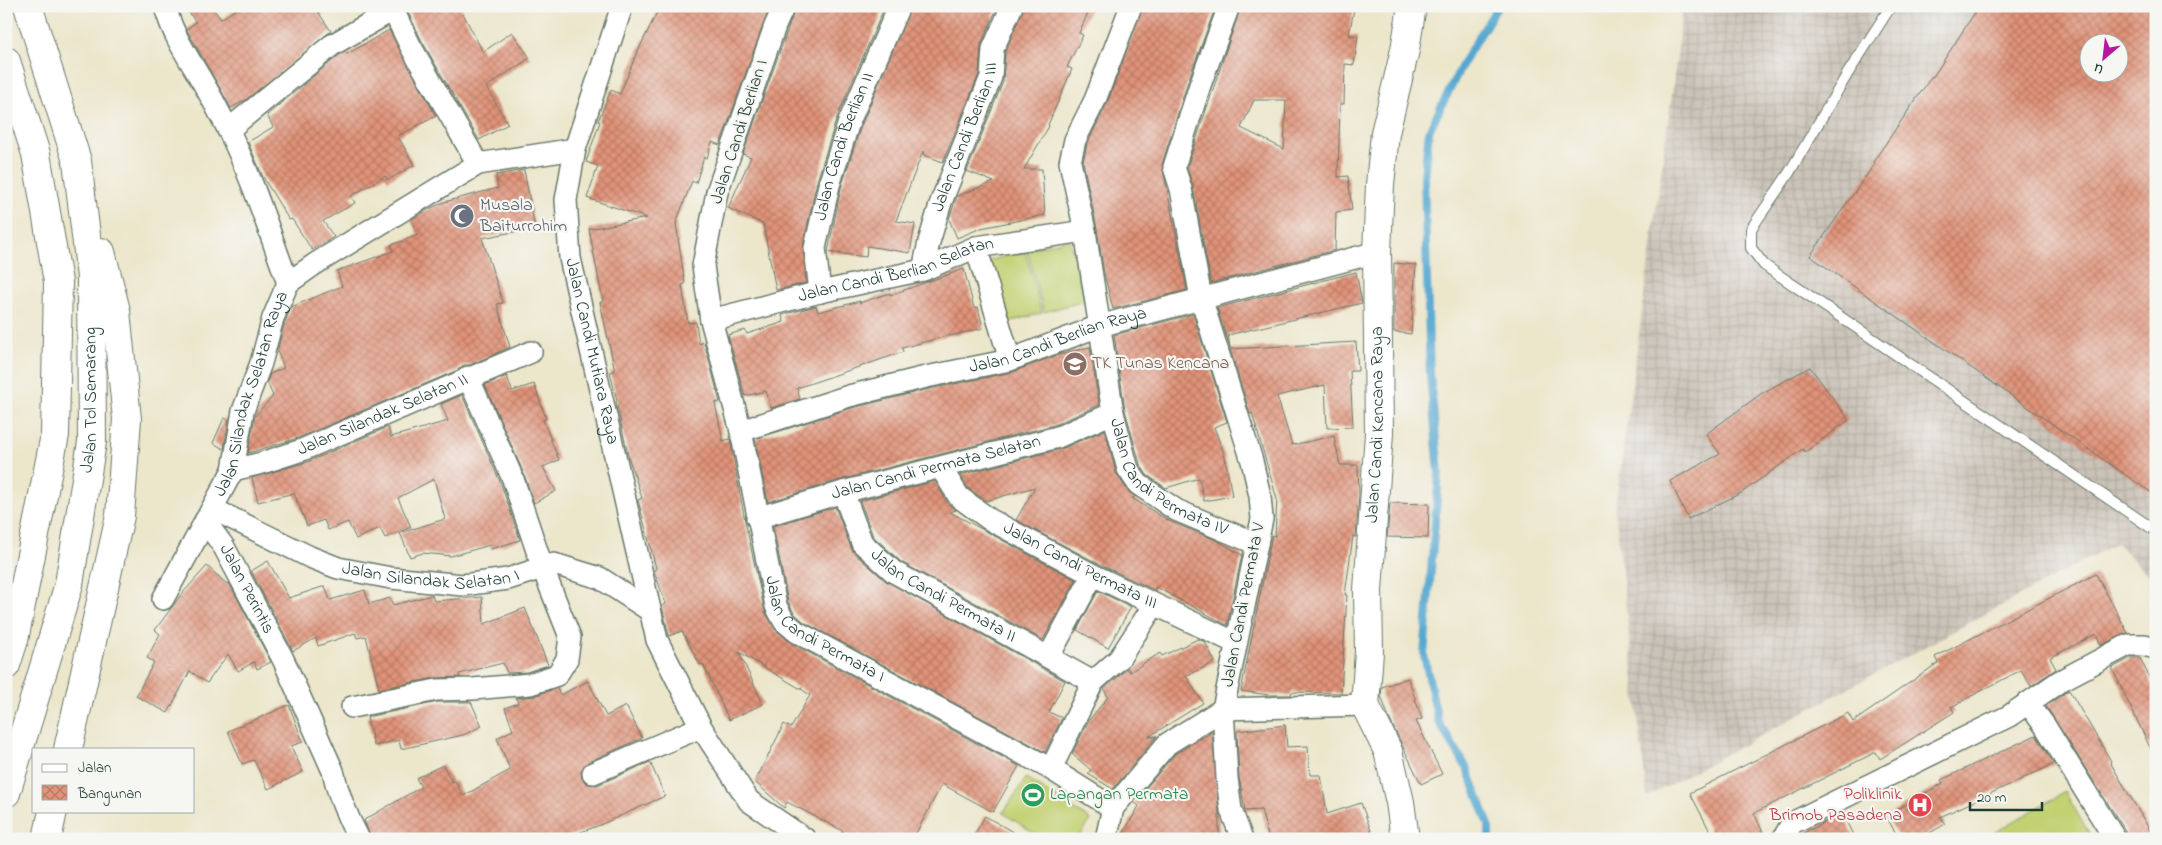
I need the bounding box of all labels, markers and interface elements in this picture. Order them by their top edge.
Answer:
north arrow [2080,32,2130,82]
street label: Jalan Candi Berlian I [704,57,776,207]
text: U [2090,57,2107,80]
street label: Jalan Candi Berlian III [926,62,1005,215]
street label: Jalan Candi Berlian II [808,69,882,223]
place label: Musala Baiturrohim [479,193,567,240]
mosque icon: Musala Baiturrohim [449,203,475,229]
street label: Jalan Candi Berlian Selatan [795,232,996,310]
street label: Jalan Candi Mutiara Raya [557,255,625,447]
street label: Jalan Silandak Selatan Raya [208,287,296,502]
street label: Jalan Candi Berlian Raya [967,301,1150,381]
street label: Jalan Candi Kencana Raya [1360,326,1392,524]
street label: Jalan Tol Semarang [74,327,105,475]
school or university icon: TK Tunas Kencana [1062,351,1088,377]
place label: TK Tunas Kencana [1092,351,1229,377]
street label: Jalan Silandak Selatan II [294,367,472,463]
street label: Jalan Candi Permata IV [1102,415,1232,543]
street label: Jalan Candi Permata Selatan [828,429,1044,508]
street label: Jalan Candi Permata III [998,516,1162,617]
street label: Jalan Candi Permata V [1215,520,1273,689]
street label: Jalan Perintis [212,540,281,639]
street label: Jalan Candi Permata II [864,543,1021,650]
street label: Jalan Silandak Selatan I [340,556,523,598]
street label: Jalan Candi Permata I [757,574,889,690]
legend [32,748,195,812]
text: Jalan [78,757,111,779]
scale bar [1970,780,2042,812]
sports icon: Lapangan Permata [1020,782,1046,808]
place label: Lapangan Permata [1050,782,1188,809]
place label: Poliklinik Brimob Pasadena [1769,782,1902,829]
text: Bangunan [77,783,142,806]
text: 20 m [1977,787,2007,809]
hospital icon: Poliklinik Brimob Pasadena [1907,792,1933,818]

